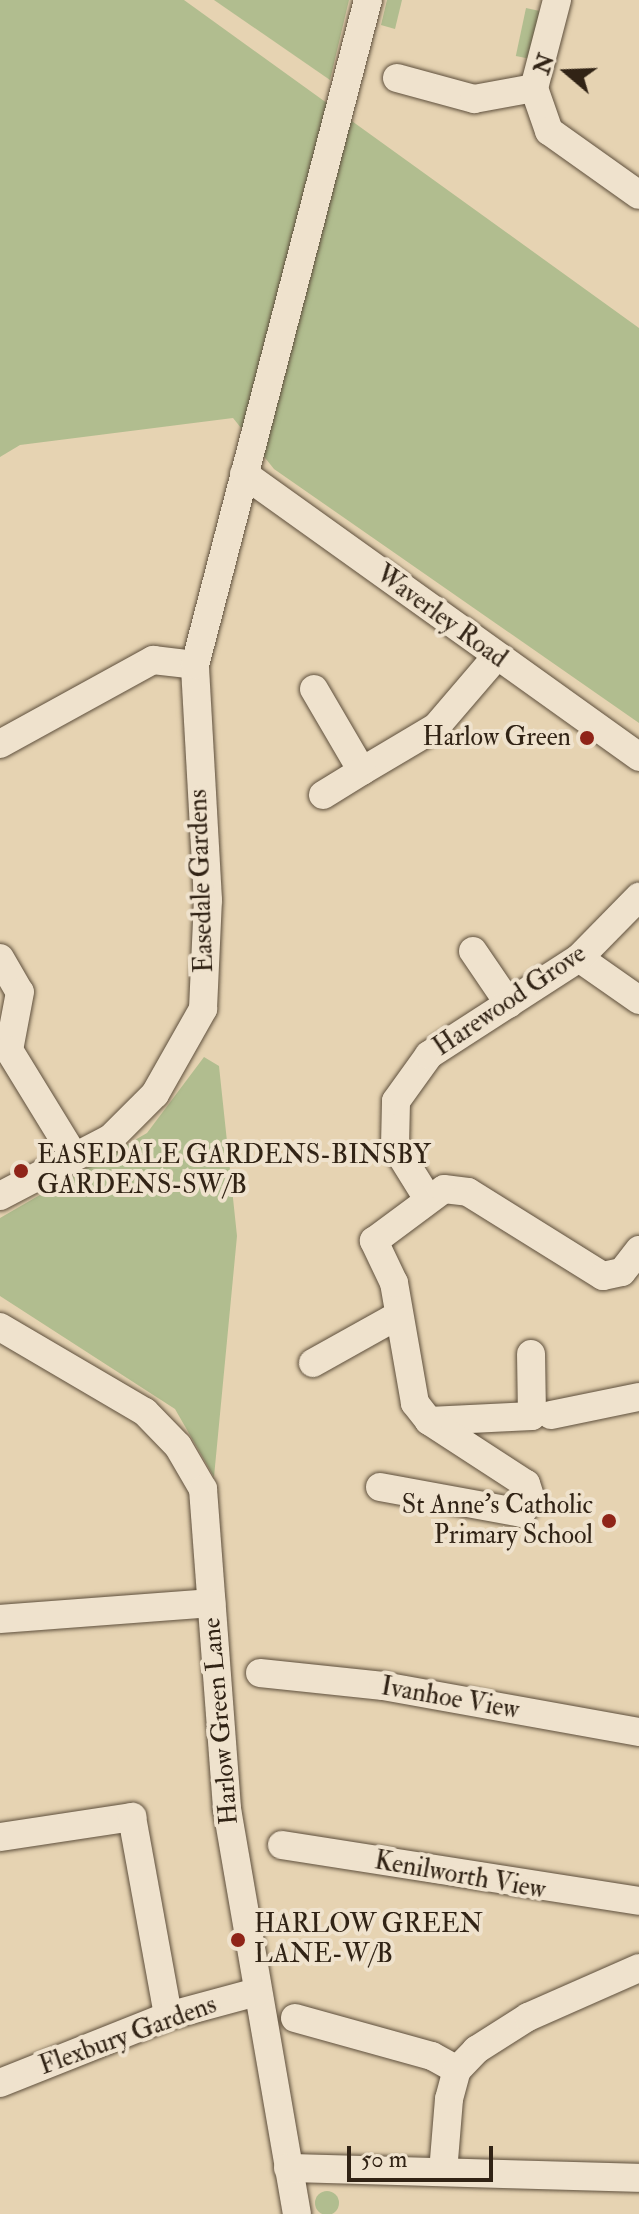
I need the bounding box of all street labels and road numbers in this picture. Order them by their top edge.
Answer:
street label: Waverley Road [369,559,513,675]
street label: Easedale Gardens [183,789,221,973]
street label: Harewood Grove [428,939,592,1063]
street label: Harlow Green Lane [196,1616,246,1826]
street label: Ivanhoe View [378,1671,522,1727]
street label: Kenilworth View [372,1846,548,1906]
street label: Flexbury Gardens [35,1990,221,2082]

